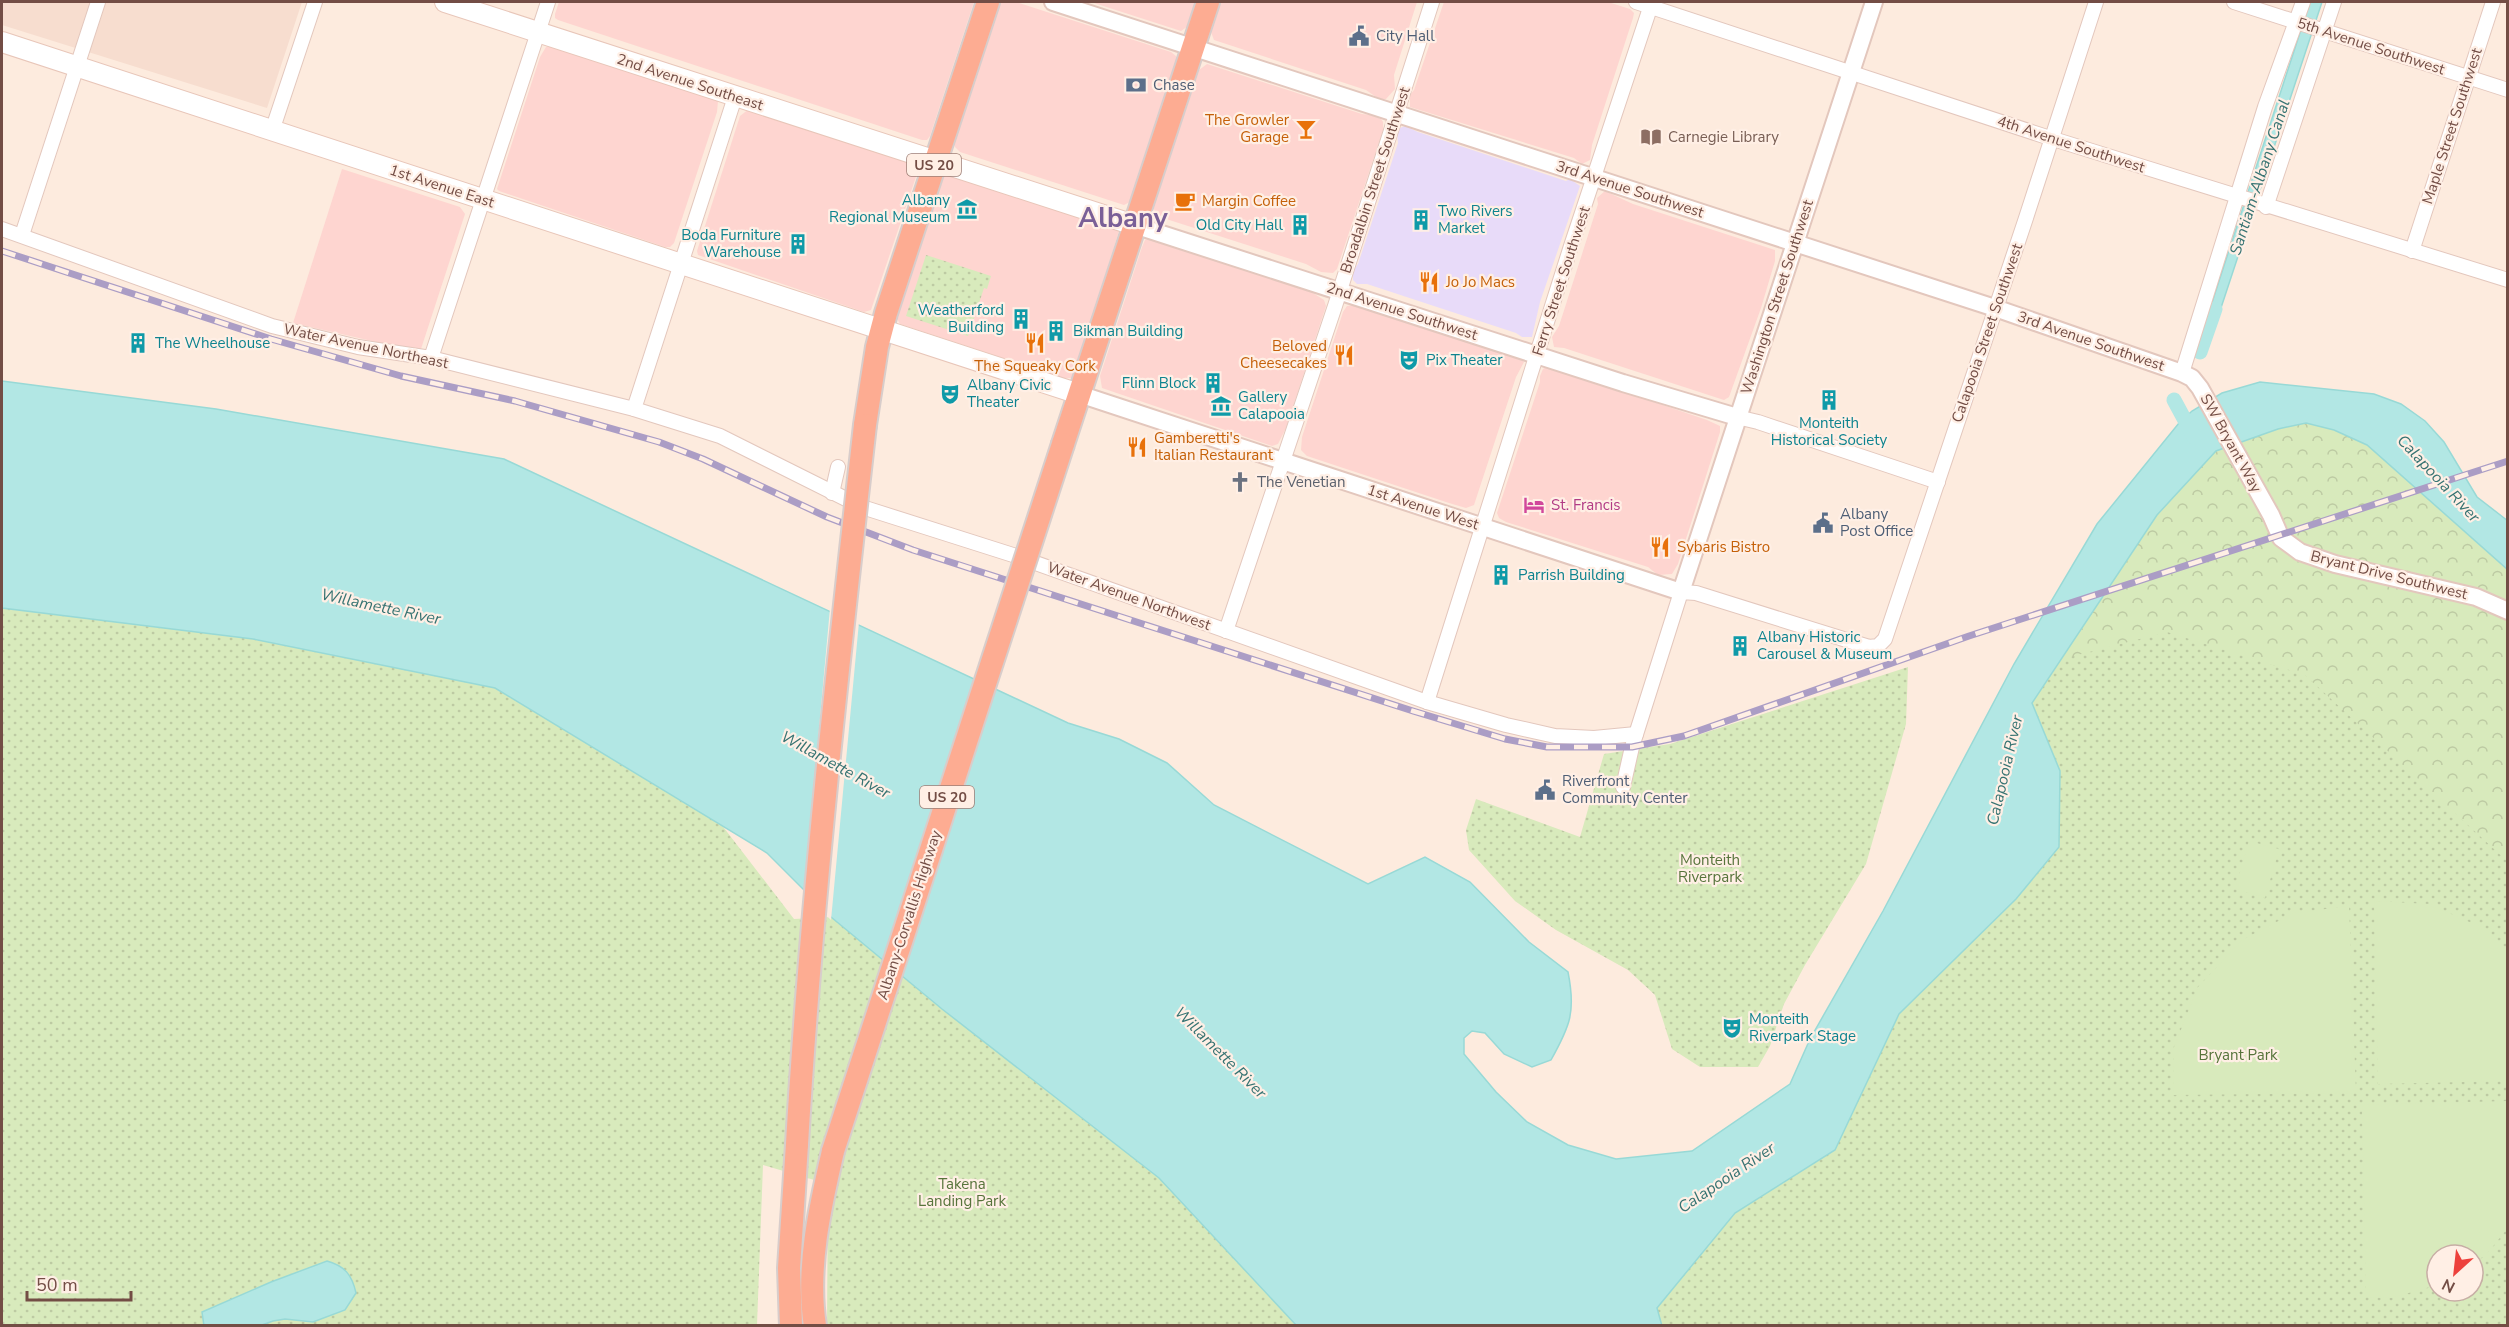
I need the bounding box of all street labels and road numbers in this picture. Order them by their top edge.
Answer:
street label: 5th Avenue Southwest [2295,13,2448,80]
street label: Maple Street Southwest [2417,45,2487,207]
street label: 2nd Avenue Southeast [614,49,767,115]
street label: Broadalbin Street Southwest [1335,84,1415,276]
street label: 4th Avenue Southwest [1995,111,2148,178]
road number: US 20 [907,154,961,176]
street label: 3rd Avenue Southwest [1554,156,1707,223]
street label: 1st Avenue East [387,160,498,213]
street label: Washington Street Southwest [1736,197,1818,397]
street label: Ferry Street Southwest [1527,203,1595,358]
street label: Calapooia Street Southwest [1947,240,2027,425]
street label: 2nd Avenue Southwest [1324,277,1481,345]
street label: 3rd Avenue Southwest [2015,306,2168,376]
street label: Water Avenue Northeast [282,319,451,373]
street label: SW Bryant Way [2196,390,2266,496]
street label: 1st Avenue West [1365,480,1482,535]
street label: Bryant Drive Southwest [2308,546,2470,604]
street label: Water Avenue Northwest [1044,557,1214,635]
road number: US 20 [920,786,974,808]
street label: Albany-Corvallis Highway [872,827,946,1002]

